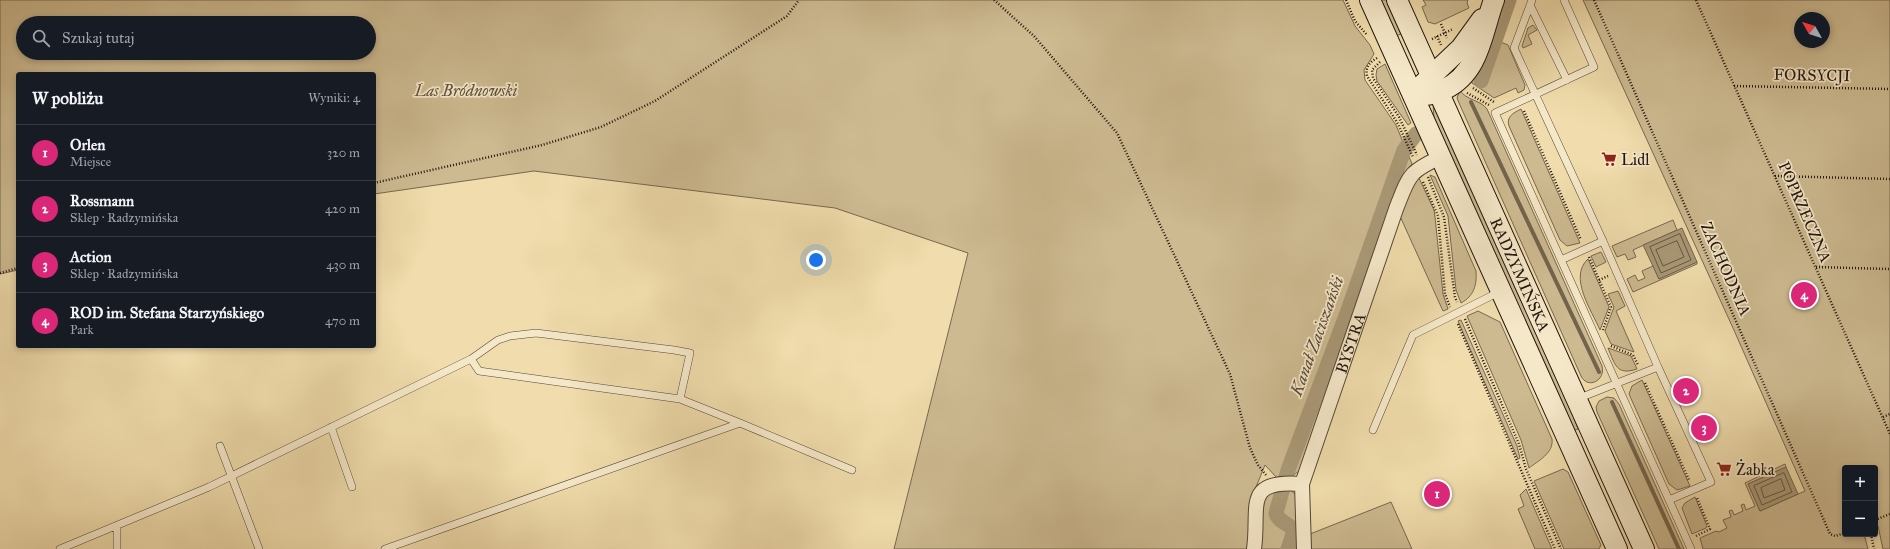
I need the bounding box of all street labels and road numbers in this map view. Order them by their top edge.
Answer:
street label: FORSYCJI [1773,65,1851,86]
street label: POPRZECZNA [1774,159,1836,265]
street label: RADZYMIŃSKA [1487,215,1554,335]
street label: ZACHODNIA [1697,219,1755,319]
street label: BYSTRA [1331,310,1369,376]

